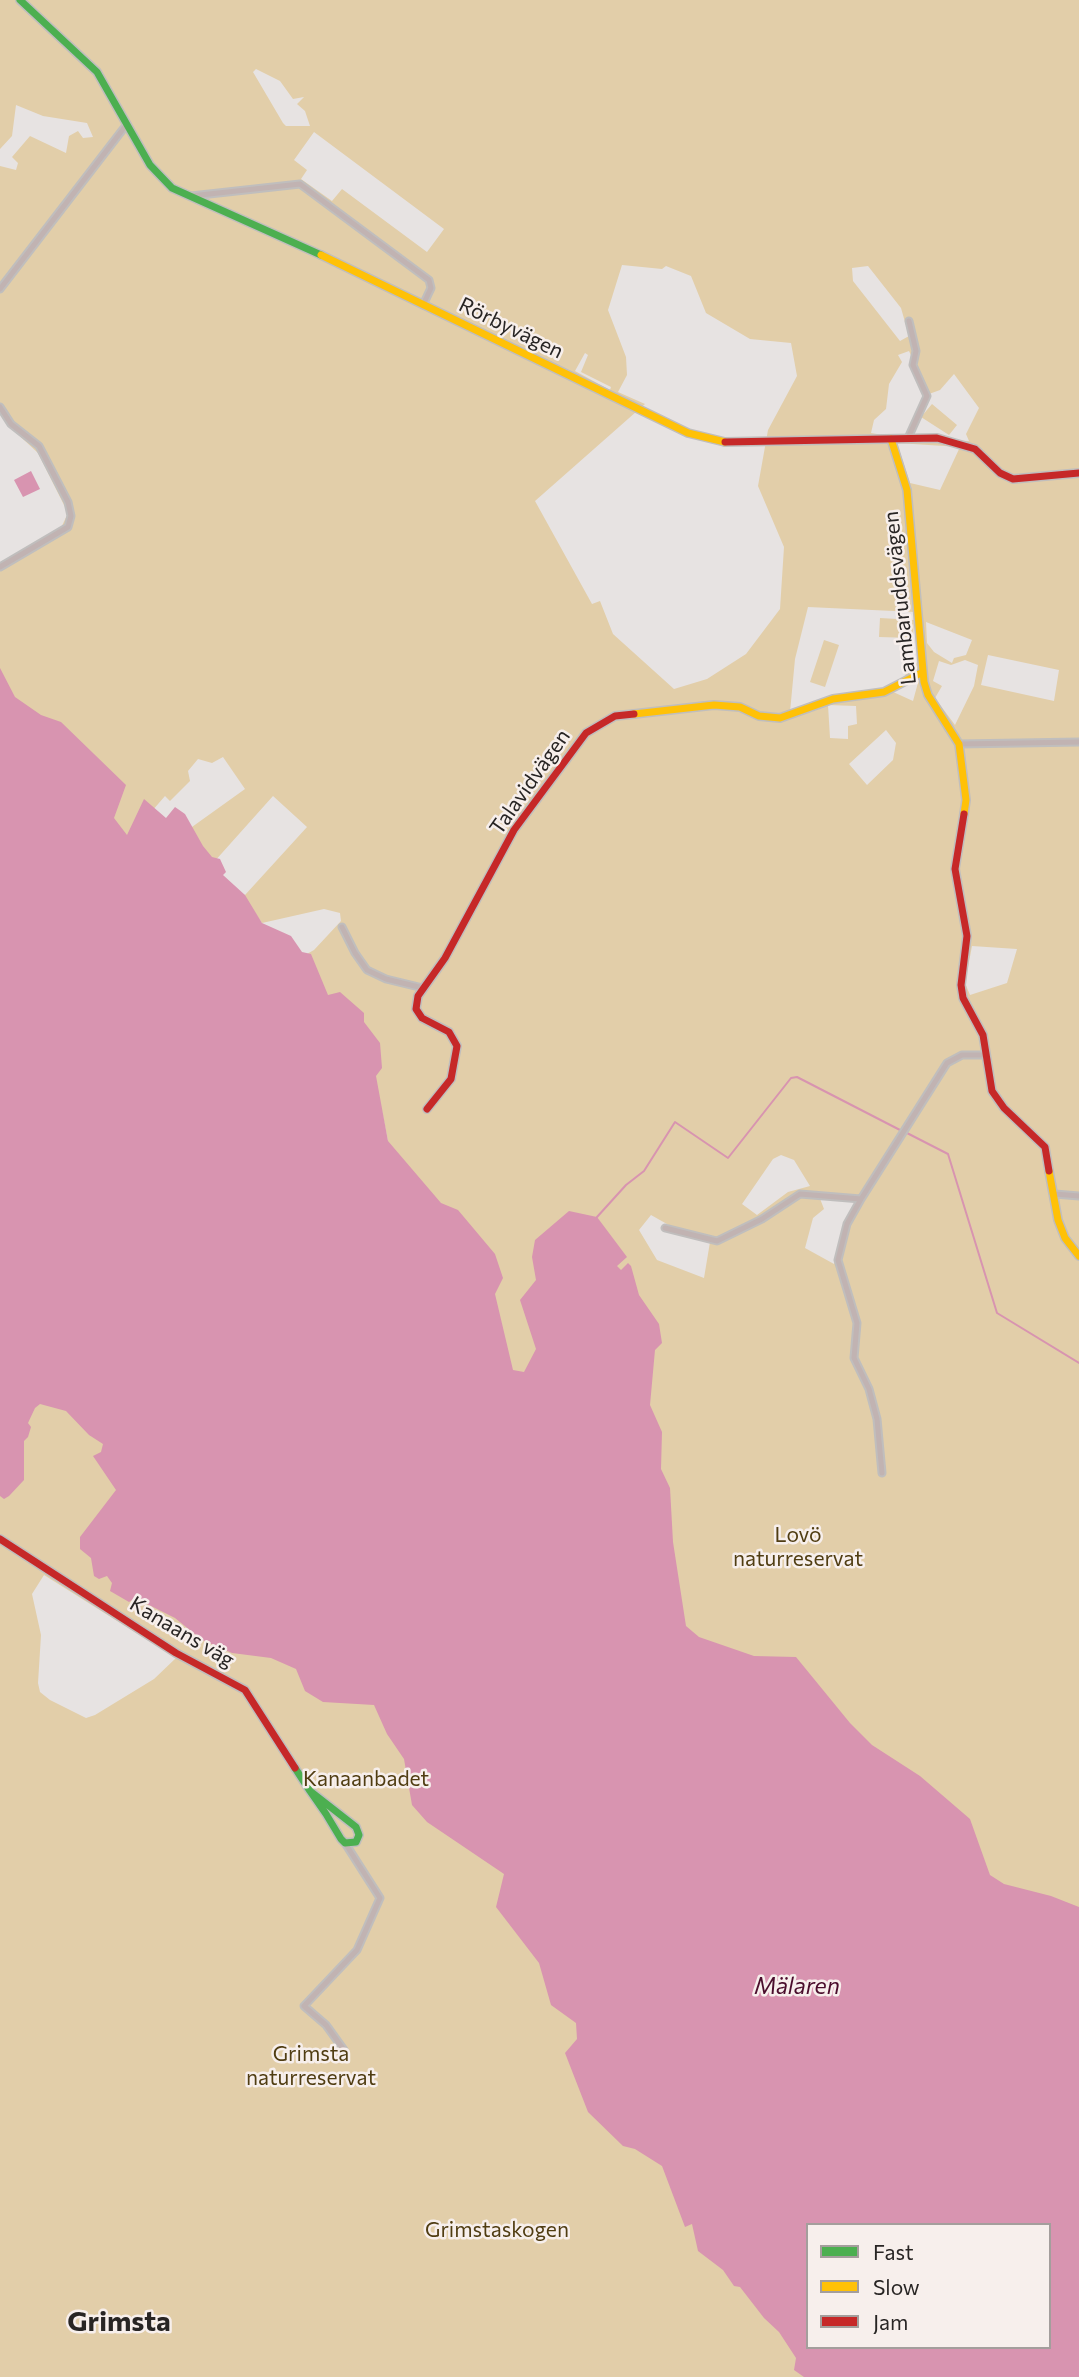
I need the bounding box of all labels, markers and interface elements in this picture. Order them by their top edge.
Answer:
street label: Rörbyvägen [455,292,567,364]
street label: Lambaruddsvägen [878,510,922,686]
street label: Talavidvägen [484,725,576,839]
park label: Lovö naturreservat [733,1522,863,1572]
street label: Kanaans väg [125,1591,239,1673]
park label: Kanaanbadet [303,1766,429,1792]
water label: Mälaren [754,1972,840,2000]
park label: Grimsta naturreservat [246,2041,376,2091]
park label: Grimstaskogen [425,2217,569,2243]
legend [806,2223,1051,2349]
text: Fast [873,2239,914,2264]
text: Slow [873,2274,920,2299]
district label: Grimsta [67,2305,171,2339]
text: Jam [873,2309,908,2334]

